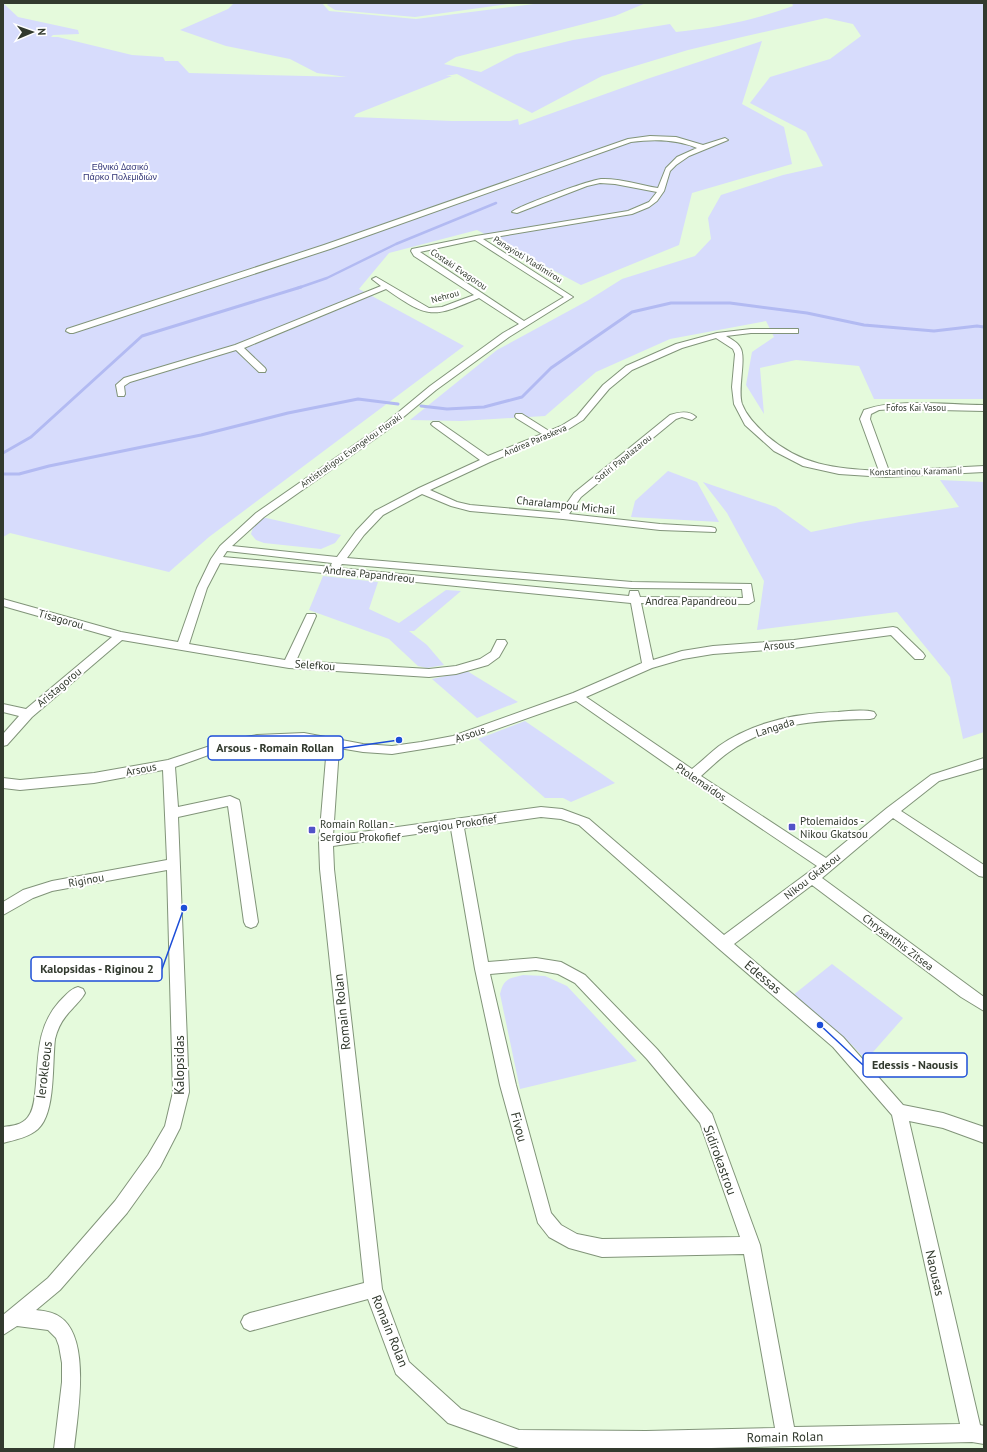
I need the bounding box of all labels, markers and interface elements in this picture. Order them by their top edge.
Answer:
north arrow [12,12,52,52]
text: N [35,28,49,36]
park label: Εθνικό Δασικό Πάρκο Πολεμιδιών [83,161,157,182]
street label: Panayioti Vladimirou [491,233,565,285]
street label: Costaki Evagorou [429,246,490,292]
street label: Nehrou [430,287,460,305]
street label: Fofos Kai Vasou [886,402,946,413]
street label: Antistratigou Evangelou Floraki [298,411,404,489]
street label: Andrea Paraskeva [502,422,568,458]
street label: Sotiri Papalazarou [592,432,654,484]
street label: Konstantinou Karamanli [870,465,962,477]
street label: Charalampou Michail [516,493,617,517]
street label: Andrea Papandreou [323,562,415,586]
street label: Andrea Papandreou [645,594,737,608]
street label: Tisagorou [37,606,85,632]
street label: Arsous [763,637,796,653]
street label: Selefkou [294,657,336,673]
street label: Aristagorou [34,664,84,710]
street label: Langada [754,714,796,740]
street label: Arsous [453,722,487,746]
callout: Arsous - Romain Rollan [208,736,343,760]
text: Arsous - Romain Rollan [216,740,334,755]
street label: Arsous [124,759,158,779]
street label: Ptolemaidos [673,760,729,804]
street label: Sergiou Prokofief [416,811,498,837]
place label: Ptolemaidos - Nikou Gkatsou [800,814,868,841]
place label: Romain Rollan - Sergiou Prokofief [320,817,401,844]
marker: Ptolemaidos - Nikou Gkatsou [787,822,797,832]
marker: Romain Rollan - Sergiou Prokofief [307,825,317,835]
street label: Nikou Gkatsou [781,850,843,902]
street label: Riginou [67,870,105,890]
street label: Chrysanthis Zitsea [860,911,936,973]
callout: Kalopsidas - Riginou 2 [31,957,162,981]
street label: Edessas [741,957,785,997]
text: Kalopsidas - Riginou 2 [40,961,154,976]
street label: Romain Rolan [330,973,354,1051]
street label: Kalopsidas [171,1035,188,1095]
street label: Ierokleous [32,1040,56,1100]
callout: Edessis - Naousis [863,1053,967,1077]
text: Edessis - Naousis [872,1057,958,1072]
street label: Fivou [507,1110,531,1144]
street label: Sidirokastrou [699,1123,741,1197]
street label: Naousas [921,1248,949,1298]
street label: Romain Rolan [368,1292,412,1370]
street label: Romain Rolan [747,1428,823,1446]

